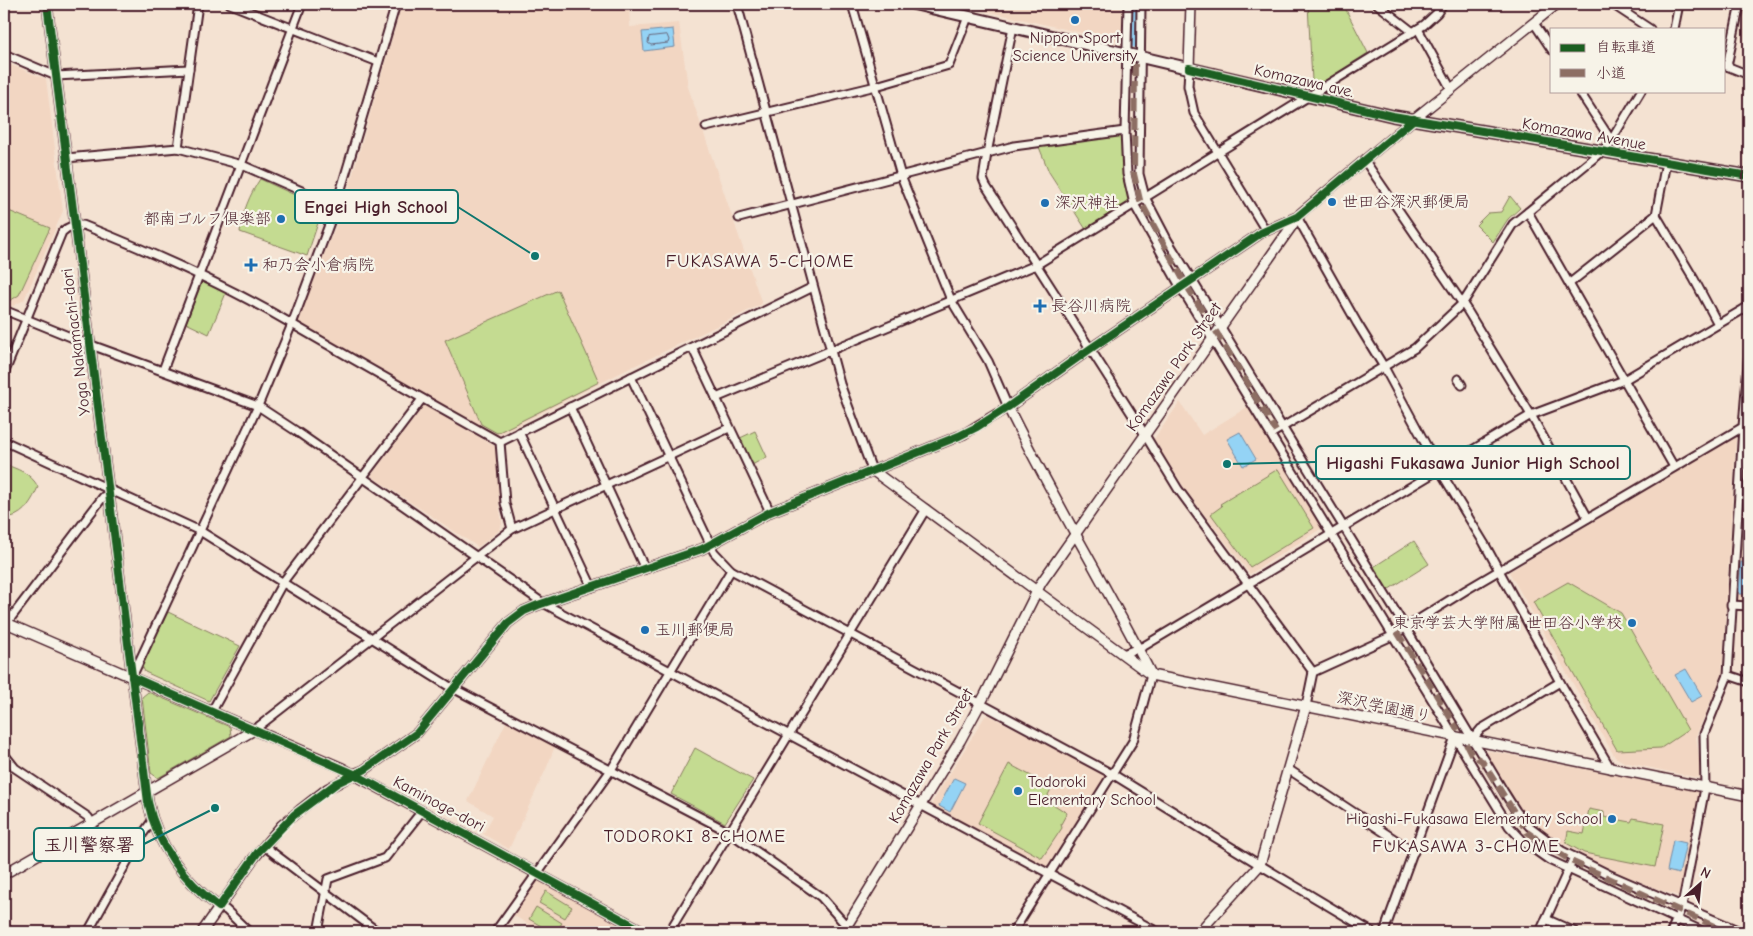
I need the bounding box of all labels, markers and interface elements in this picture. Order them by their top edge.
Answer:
marker: Nippon Sport Science University [1069,14,1081,26]
legend [1550,28,1726,92]
place label: Nippon Sport Science University [1013,29,1138,65]
text: 自転車道 [1596,38,1656,56]
street label: Komazawa ave. [1252,61,1356,101]
text: 小道 [1596,64,1626,82]
street label: Komazawa Avenue [1521,114,1647,154]
callout: Engei High School [295,190,458,223]
place label: 世田谷深沢郵便局 [1342,193,1470,211]
place label: 深沢神社 [1055,194,1119,212]
marker: 世田谷深沢郵便局 [1326,196,1338,208]
text: Engei High School [304,197,448,218]
marker: 深沢神社 [1039,197,1051,209]
place label: 都南ゴルフ倶楽部 [144,210,271,228]
marker: 都南ゴルフ倶楽部 [275,213,287,225]
district label: FUKASAWA 5-CHOME [666,251,854,272]
place label: 和乃会小倉病院 [262,256,374,274]
marker: 和乃会小倉病院 [244,258,258,272]
street label: Yoga Nakamachi-dori [58,267,94,417]
place label: 長谷川病院 [1051,297,1131,315]
marker: 長谷川病院 [1033,299,1047,313]
street label: Komazawa Park Street [1123,299,1225,435]
callout: Higashi Fukasawa Junior High School [1316,446,1630,479]
text: Higashi Fukasawa Junior High School [1326,453,1620,474]
place label: 東京学芸大学附属 世田谷小学校 [1393,614,1622,632]
marker: 東京学芸大学附属 世田谷小学校 [1626,617,1638,629]
place label: 玉川郵便局 [655,621,735,639]
marker: 玉川郵便局 [639,624,651,636]
street label: Komazawa Park Street [885,685,977,827]
street label: 深沢学園通り [1335,688,1433,726]
street label: Kaminoge-dori [390,772,488,836]
place label: Todoroki Elementary School [1028,773,1156,809]
marker: Todoroki Elementary School [1012,785,1024,797]
place label: Higashi-Fukasawa Elementary School [1346,810,1602,828]
marker: Higashi-Fukasawa Elementary School [1606,813,1618,825]
district label: TODOROKI 8-CHOME [604,826,786,847]
callout: 玉川警察署 [34,828,144,861]
text: 玉川警察署 [44,835,134,856]
district label: FUKASAWA 3-CHOME [1372,836,1560,857]
north arrow [1676,858,1726,908]
text: N [1698,863,1714,883]

